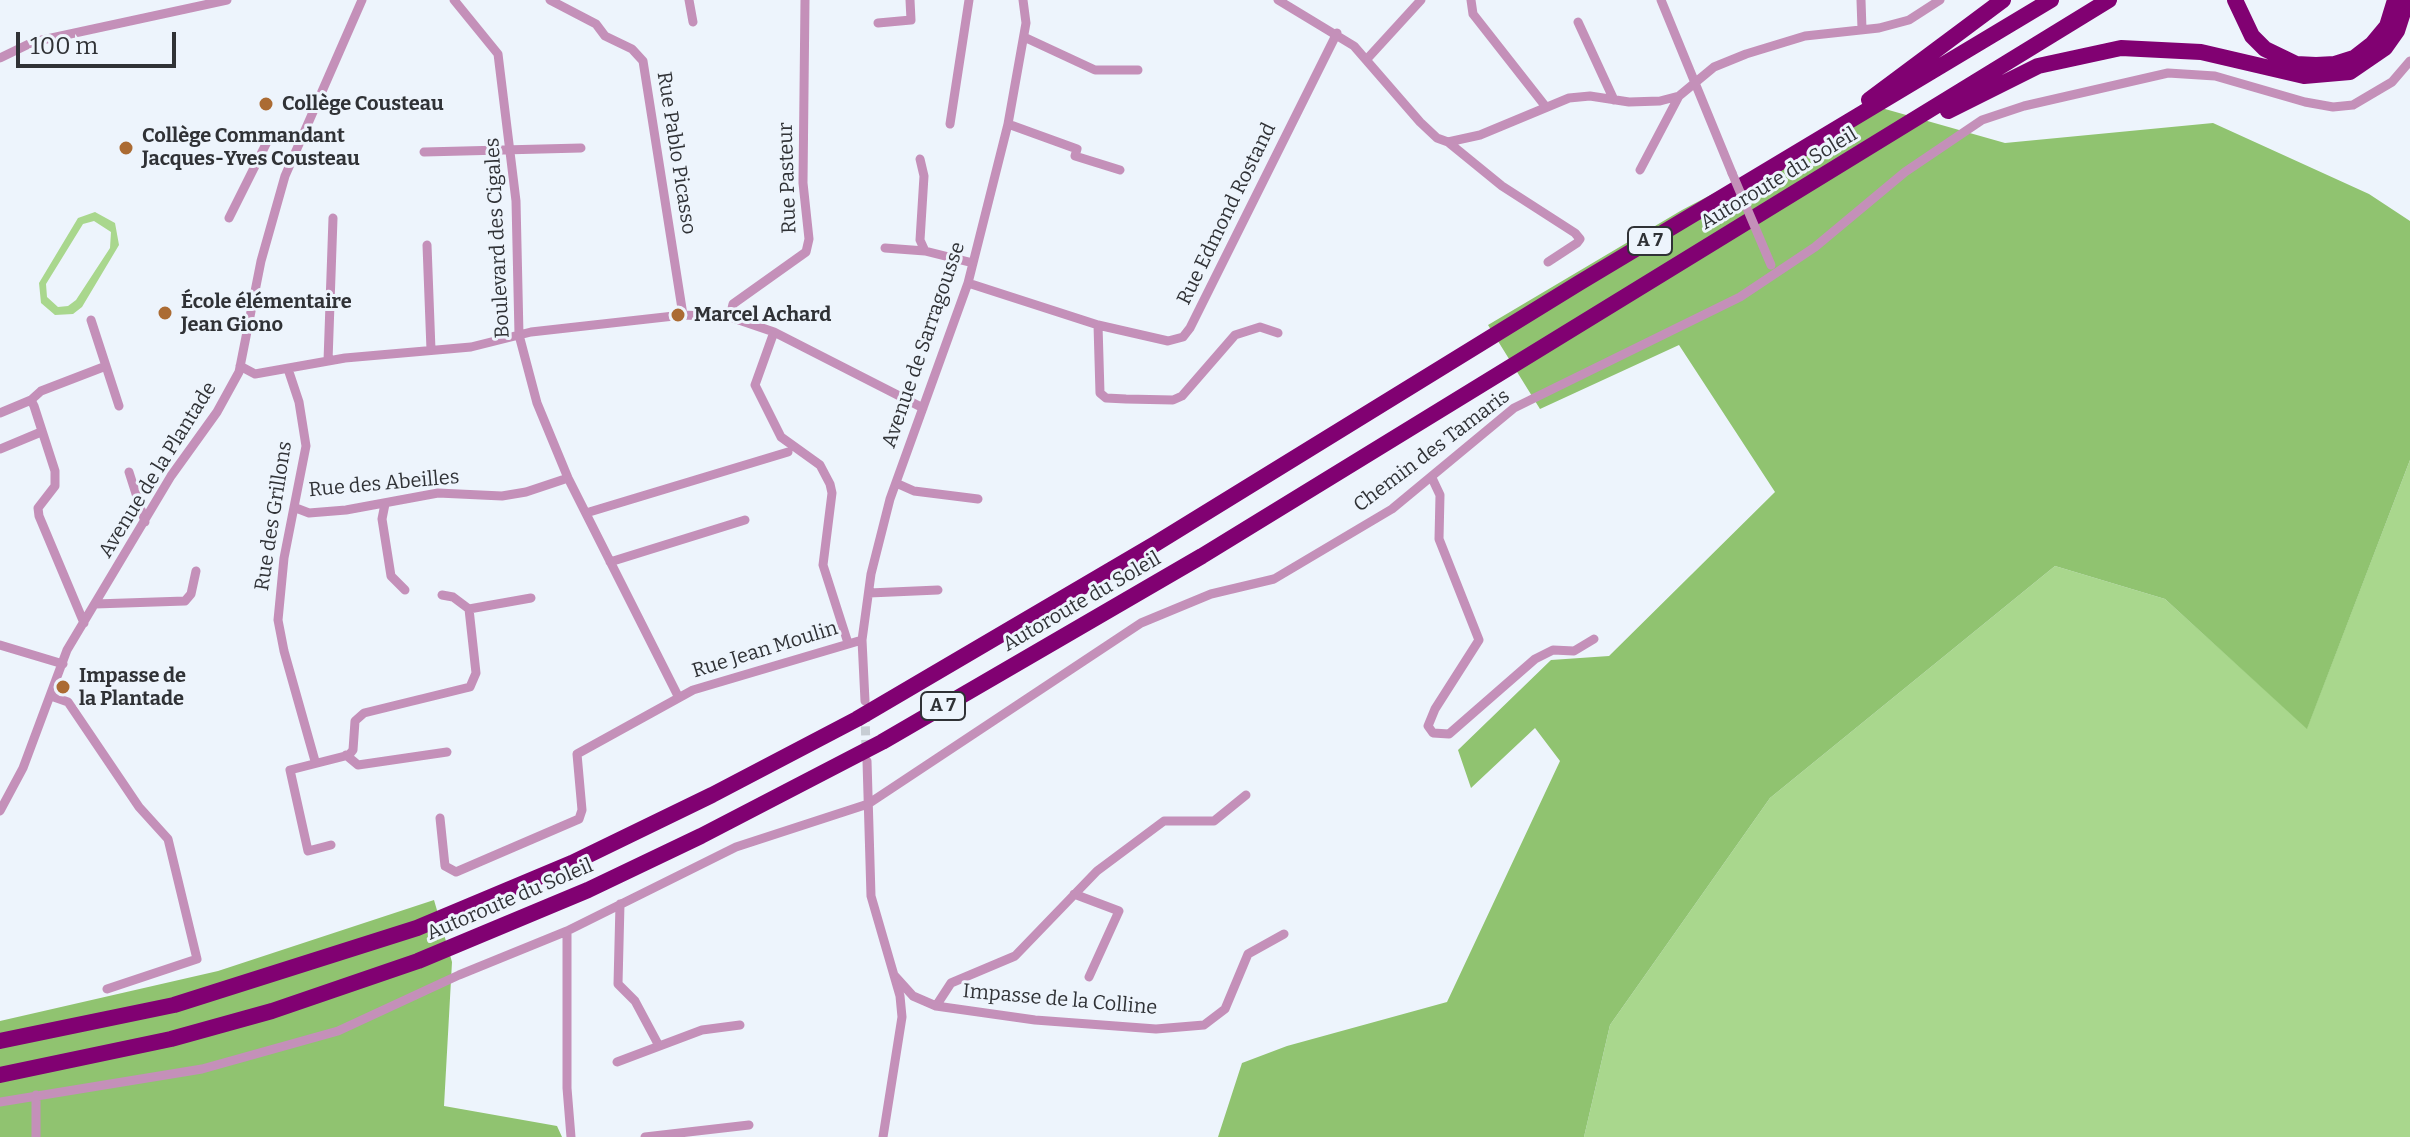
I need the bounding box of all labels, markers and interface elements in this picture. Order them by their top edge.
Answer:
scale bar [20,16,180,66]
text: 100 m [30,32,98,60]
street label: Rue Pablo Picasso [651,70,701,236]
place label: Collège Cousteau [282,92,444,116]
marker: Collège Cousteau [257,95,275,113]
street label: Rue Edmond Rostand [1172,119,1282,309]
street label: Rue Pasteur [774,122,802,234]
street label: Autoroute du Soleil [1696,123,1862,235]
place label: Collège Commandant Jacques-Yves Cousteau [142,124,360,171]
street label: Boulevard des Cigales [481,137,515,339]
marker: Collège Commandant Jacques-Yves Cousteau [117,139,135,157]
road number: A 7 [1628,227,1672,255]
street label: Avenue de Sarragousse [877,239,971,451]
place label: École élémentaire Jean Giono [181,290,352,337]
place label: Marcel Achard [694,303,831,327]
marker: École élémentaire Jean Giono [156,304,174,322]
marker: Marcel Achard [669,306,687,324]
street label: Avenue de la Plantade [94,378,222,562]
street label: Chemin des Tamaris [1349,384,1515,518]
street label: Rue des Grillons [250,440,298,592]
street label: Rue des Abeilles [308,465,460,503]
street label: Autoroute du Soleil [999,547,1165,657]
street label: Rue Jean Moulin [689,616,841,684]
place label: Impasse de la Plantade [79,664,186,711]
marker: Impasse de la Plantade [54,678,72,696]
road number: A 7 [921,692,965,720]
street label: Autoroute du Soleil [423,854,597,946]
street label: Impasse de la Colline [962,980,1158,1020]

